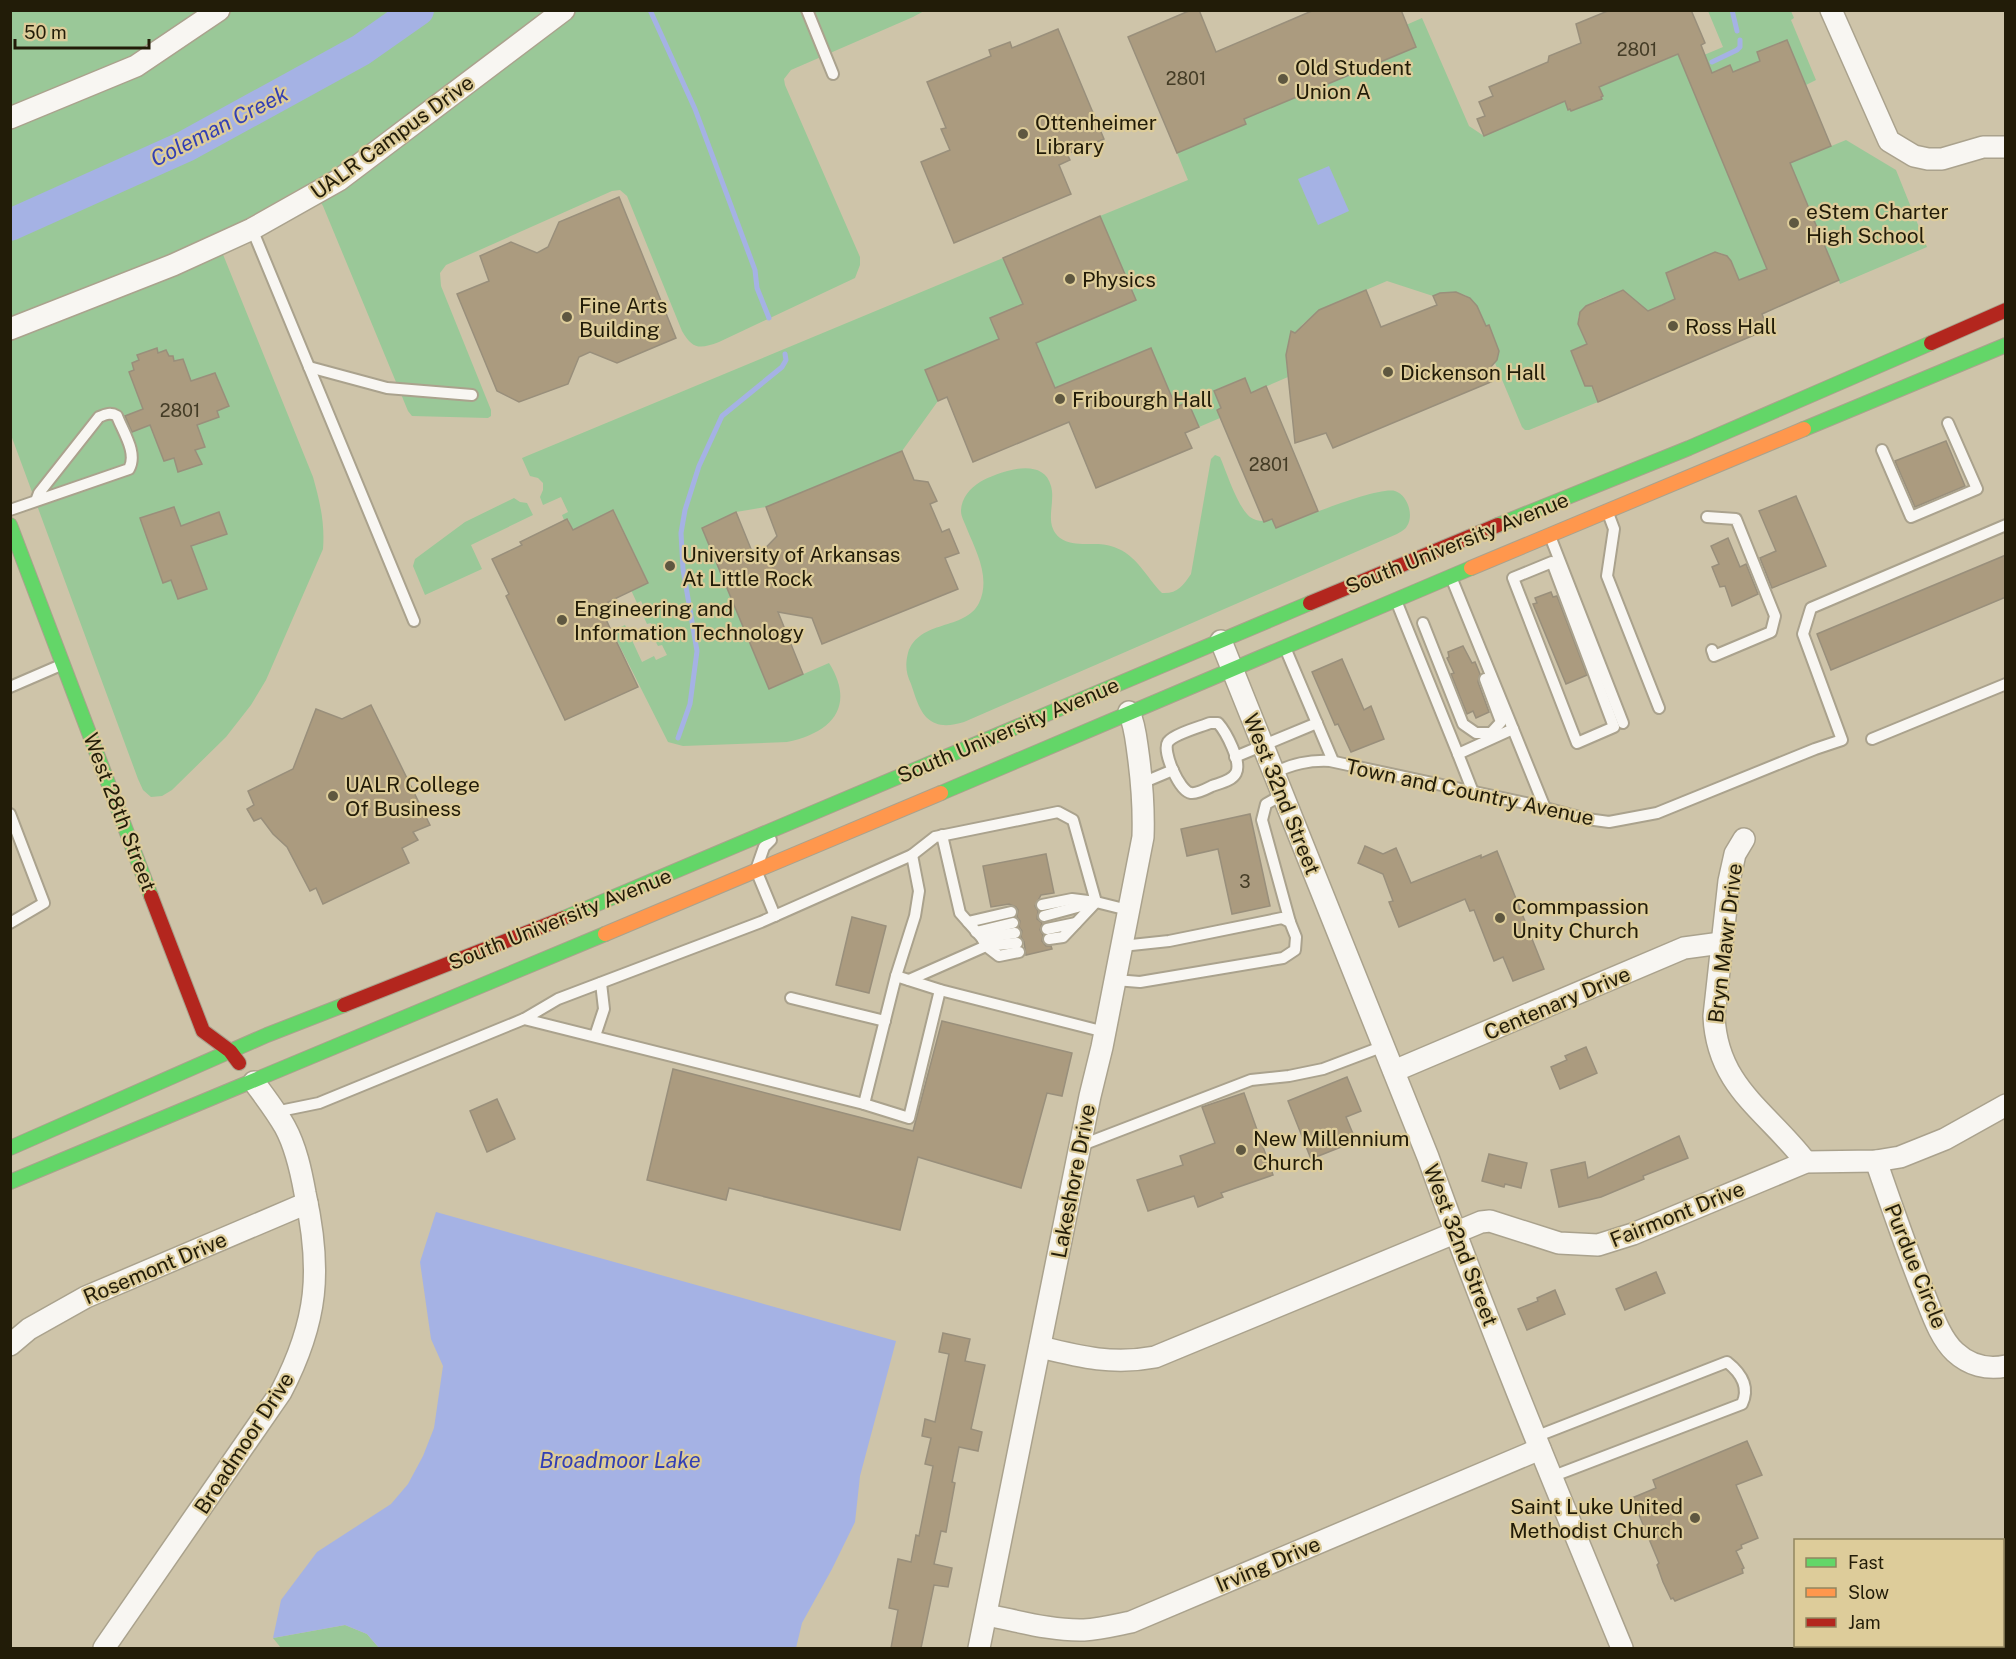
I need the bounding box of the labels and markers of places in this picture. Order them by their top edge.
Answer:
place label: Old Student Union A [1295,55,1412,104]
marker: Old Student Union A [1276,72,1290,86]
place label: Ottenheimer Library [1035,110,1157,159]
marker: Ottenheimer Library [1016,127,1030,141]
place label: eStem Charter High School [1806,199,1949,248]
marker: eStem Charter High School [1787,216,1801,230]
place label: Physics [1082,267,1156,292]
marker: Physics [1063,272,1077,286]
place label: Fine Arts Building [579,293,667,342]
marker: Fine Arts Building [560,310,574,324]
place label: Ross Hall [1685,314,1777,339]
marker: Ross Hall [1666,319,1680,333]
place label: Dickenson Hall [1400,360,1546,385]
marker: Dickenson Hall [1381,365,1395,379]
place label: Fribourgh Hall [1072,387,1213,412]
marker: Fribourgh Hall [1053,392,1067,406]
place label: University of Arkansas At Little Rock [682,542,900,591]
marker: University of Arkansas At Little Rock [663,559,677,573]
place label: Engineering and Information Technology [574,596,804,645]
marker: Engineering and Information Technology [555,613,569,627]
place label: UALR College Of Business [345,772,480,821]
marker: UALR College Of Business [326,789,340,803]
place label: Commpassion Unity Church [1512,894,1649,943]
marker: Commpassion Unity Church [1493,911,1507,925]
place label: New Millennium Church [1253,1126,1410,1175]
marker: New Millennium Church [1234,1143,1248,1157]
place label: Saint Luke United Methodist Church [1509,1494,1683,1543]
marker: Saint Luke United Methodist Church [1688,1511,1702,1525]

